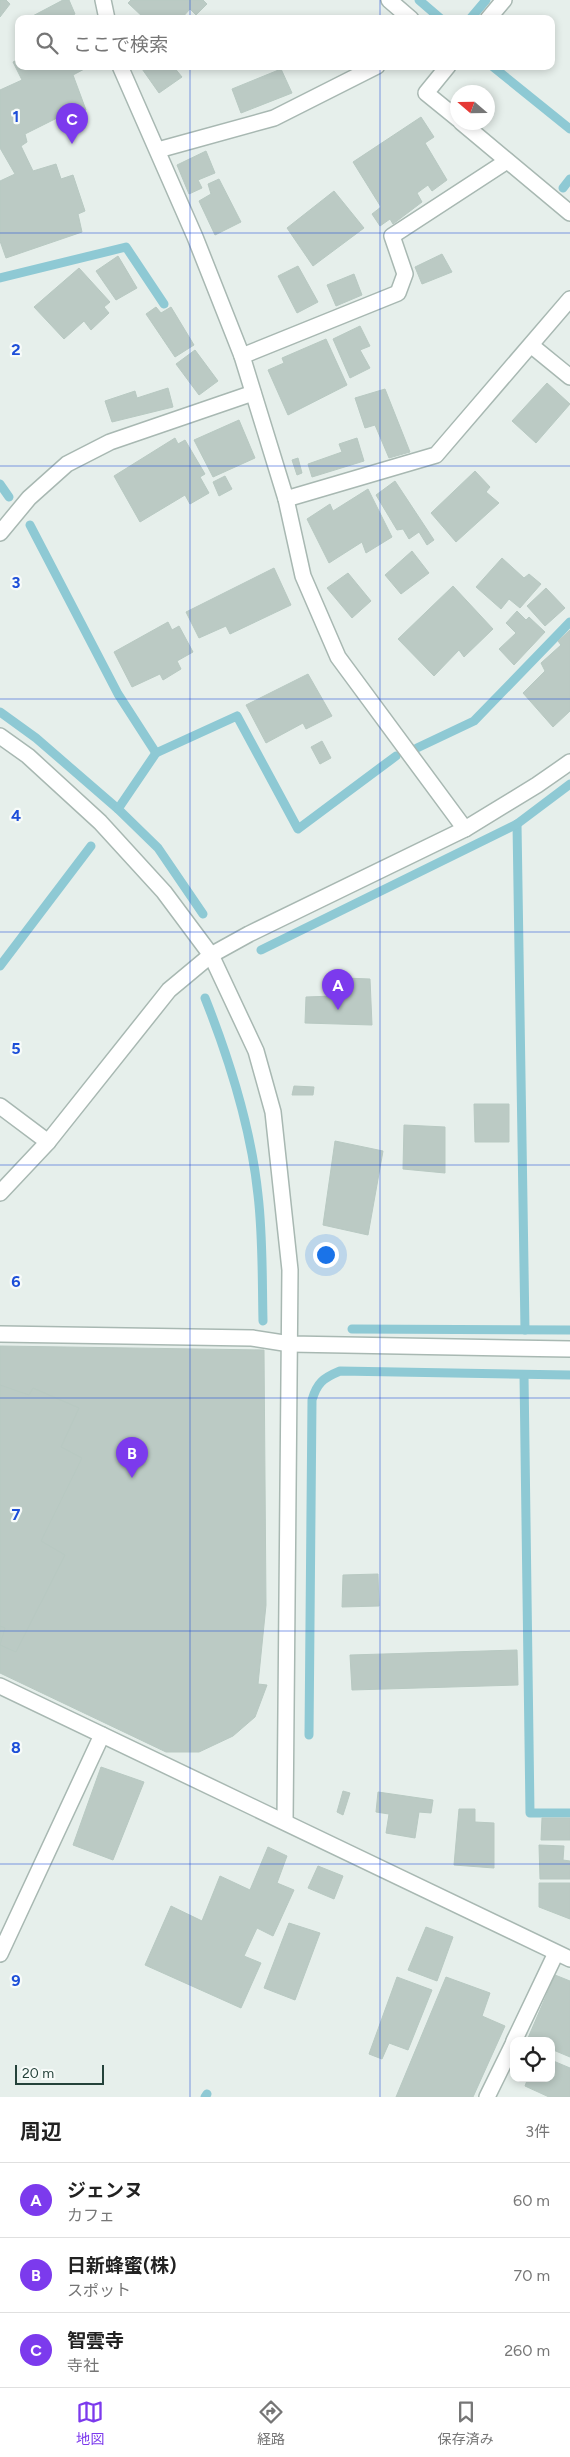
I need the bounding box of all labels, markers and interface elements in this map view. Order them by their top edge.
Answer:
search box [15,15,555,70]
icon: search [33,29,61,57]
text: ここで検索 [73,33,168,56]
north arrow [450,85,495,130]
pin: C [56,103,88,144]
text: 1 [13,107,19,126]
text: 2 [11,340,21,359]
text: 3 [12,573,21,592]
text: 4 [11,806,21,825]
pin: A [322,969,354,1010]
text: 5 [11,1039,21,1058]
your location [313,1242,339,1268]
text: 6 [11,1272,21,1291]
pin: B [116,1437,148,1478]
text: 7 [12,1505,21,1524]
text: 8 [11,1738,21,1757]
text: 9 [11,1971,21,1990]
map controls [510,2037,555,2082]
button: locate [510,2037,555,2082]
scale bar [15,2062,104,2085]
text: 20 m [22,2065,54,2082]
text: 周辺 [20,2119,62,2144]
text: 3件 [525,2122,550,2141]
text: ジェンヌ [67,2179,143,2202]
text: A [30,2191,42,2210]
text: 60 m [513,2191,550,2210]
text: カフェ [67,2206,115,2225]
text: 日新蜂蜜(株) [67,2254,177,2277]
text: B [31,2266,41,2285]
text: 70 m [514,2266,550,2285]
text: スポット [67,2281,131,2300]
text: 智雲寺 [67,2329,124,2352]
text: C [30,2341,42,2360]
text: 260 m [504,2341,550,2360]
text: 寺社 [67,2356,99,2375]
tab: 地図 [76,2398,104,2448]
tab: 経路 [257,2398,285,2448]
tab: 保存済み [438,2398,494,2448]

